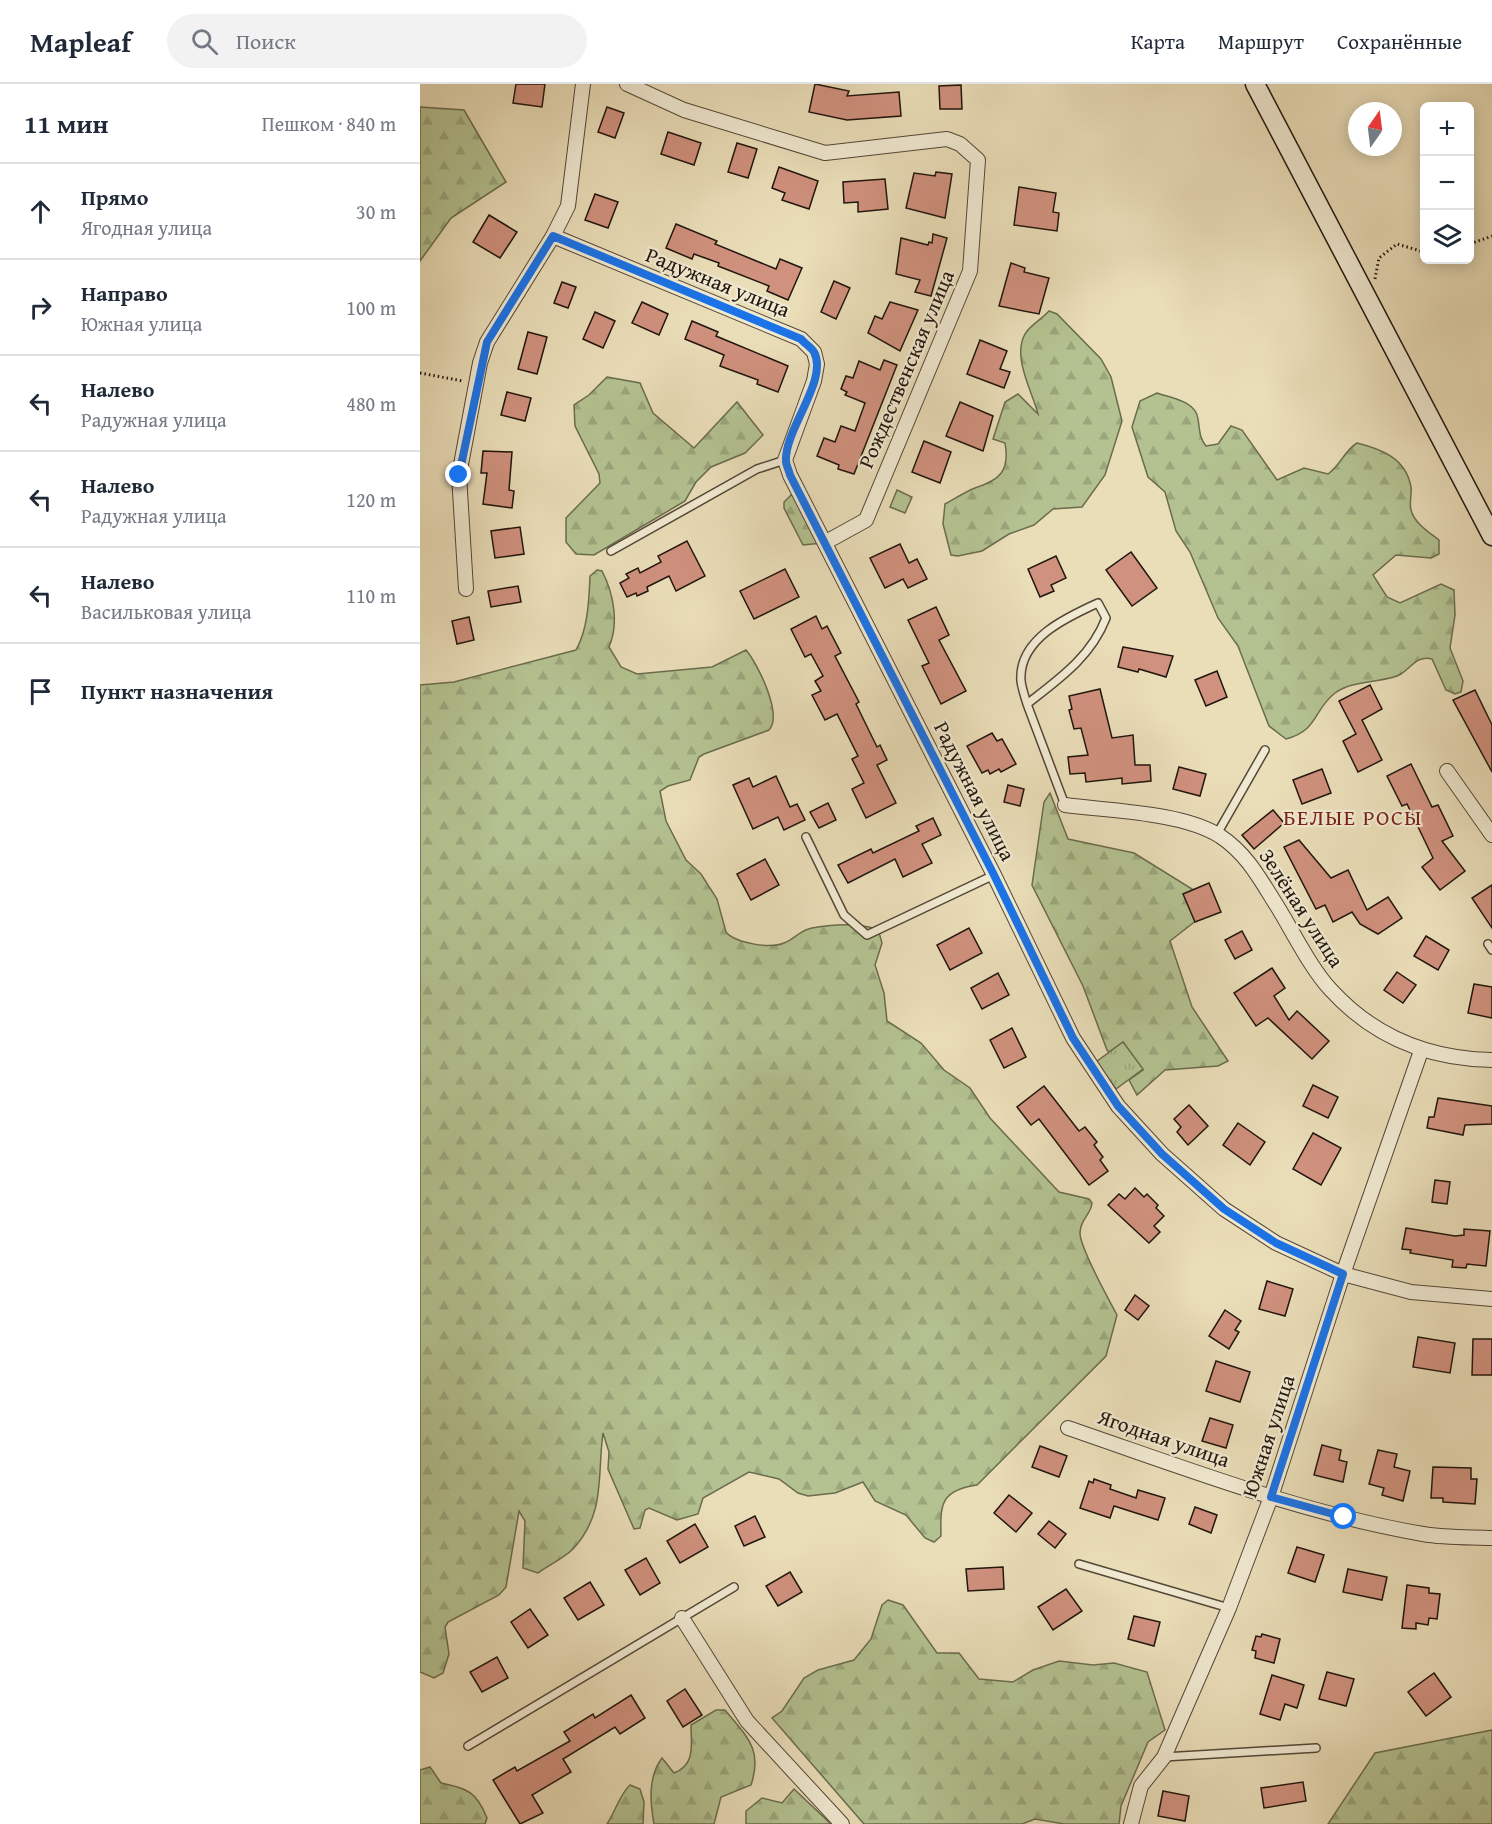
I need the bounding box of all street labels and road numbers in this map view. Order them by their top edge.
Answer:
street label: Радужная улица [641,239,795,325]
street label: Рождественская улица [850,265,962,473]
street label: Радужная улица [926,716,1024,866]
street label: Зелёная улица [1252,842,1352,974]
street label: Южная улица [1234,1371,1302,1501]
street label: Ягодная улица [1093,1401,1234,1475]

